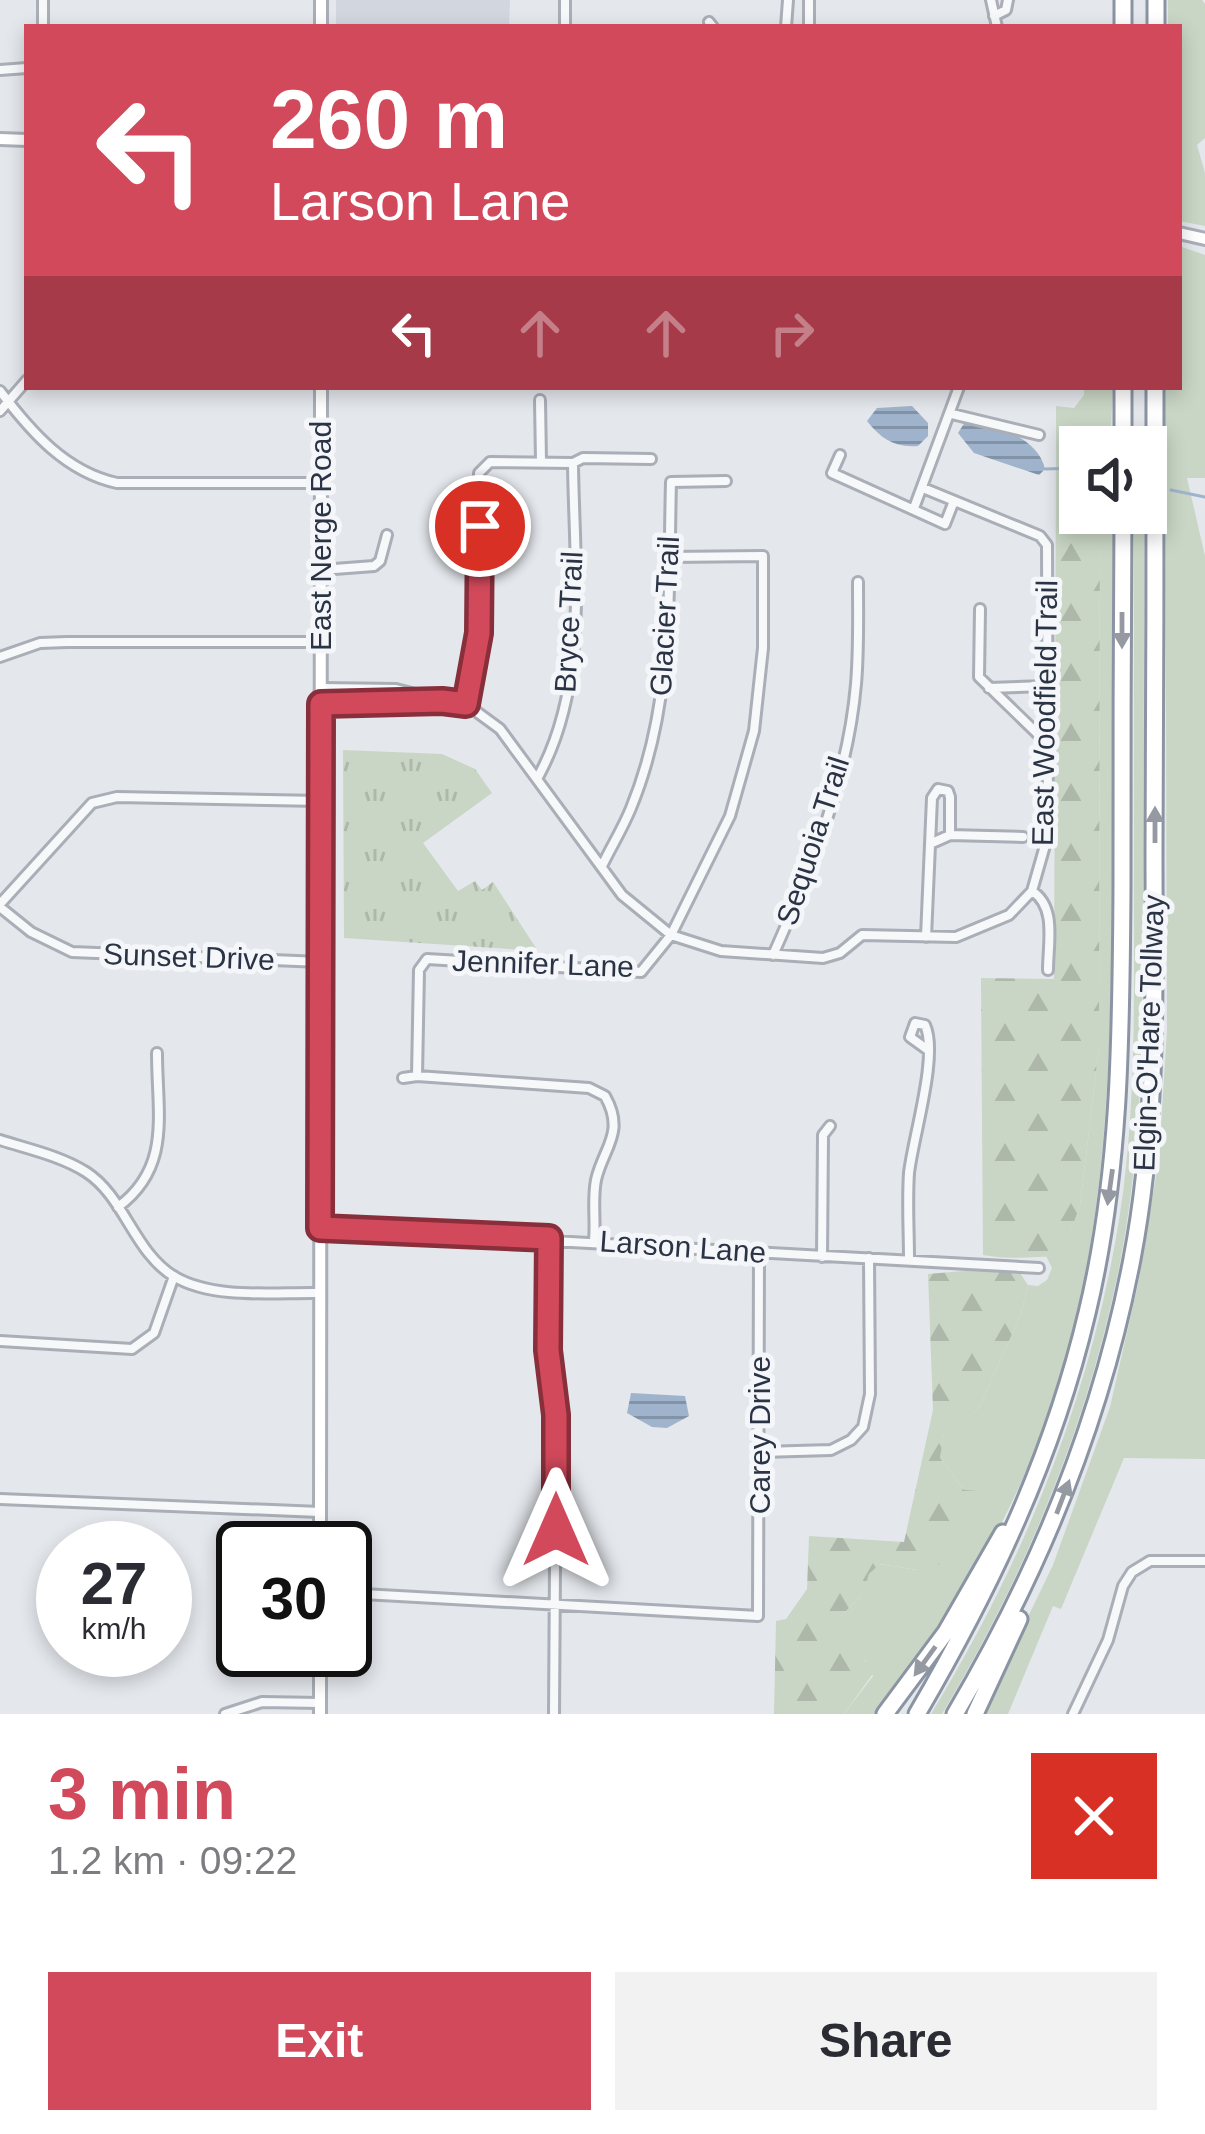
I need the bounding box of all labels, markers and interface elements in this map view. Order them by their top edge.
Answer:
icon: left [72,72,228,228]
text: 260 m [270,72,508,166]
text: Larson Lane [270,171,570,231]
icon: left [381,300,447,366]
icon: ahead [507,300,573,366]
icon: ahead [633,300,699,366]
icon: right [759,300,825,366]
street label: East Nerge Road [304,421,337,651]
map controls [1059,426,1167,534]
button: sound [1059,426,1167,534]
pin [429,475,531,577]
icon: arrive [447,493,513,559]
street label: Glacier Trail [644,535,685,697]
street label: Bryce Trail [548,550,589,694]
street label: East Woodfield Trail [1026,580,1063,846]
one-way arrow [1112,612,1132,650]
street label: Sequoia Trail [770,752,855,929]
one-way arrow [1145,805,1165,843]
street label: Elgin-O'Hare Tollway [1127,894,1170,1172]
street label: Sunset Drive [103,937,275,976]
street label: Jennifer Lane [452,944,634,983]
one-way arrow [1100,1169,1119,1207]
street label: Larson Lane [599,1224,767,1269]
street label: Carey Drive [743,1356,776,1514]
position arrow [493,1467,619,1593]
one-way arrow [1055,1479,1074,1515]
speed limit sign: 30 [216,1521,372,1677]
text: 27 [81,1550,147,1617]
text: km/h [81,1612,147,1645]
one-way arrow [913,1645,937,1677]
button: close [1031,1753,1157,1879]
text: 3 min [48,1754,236,1834]
text: 1.2 km · 09:22 [48,1839,297,1882]
button: Exit [48,1972,591,2110]
button: Share [615,1972,1157,2110]

